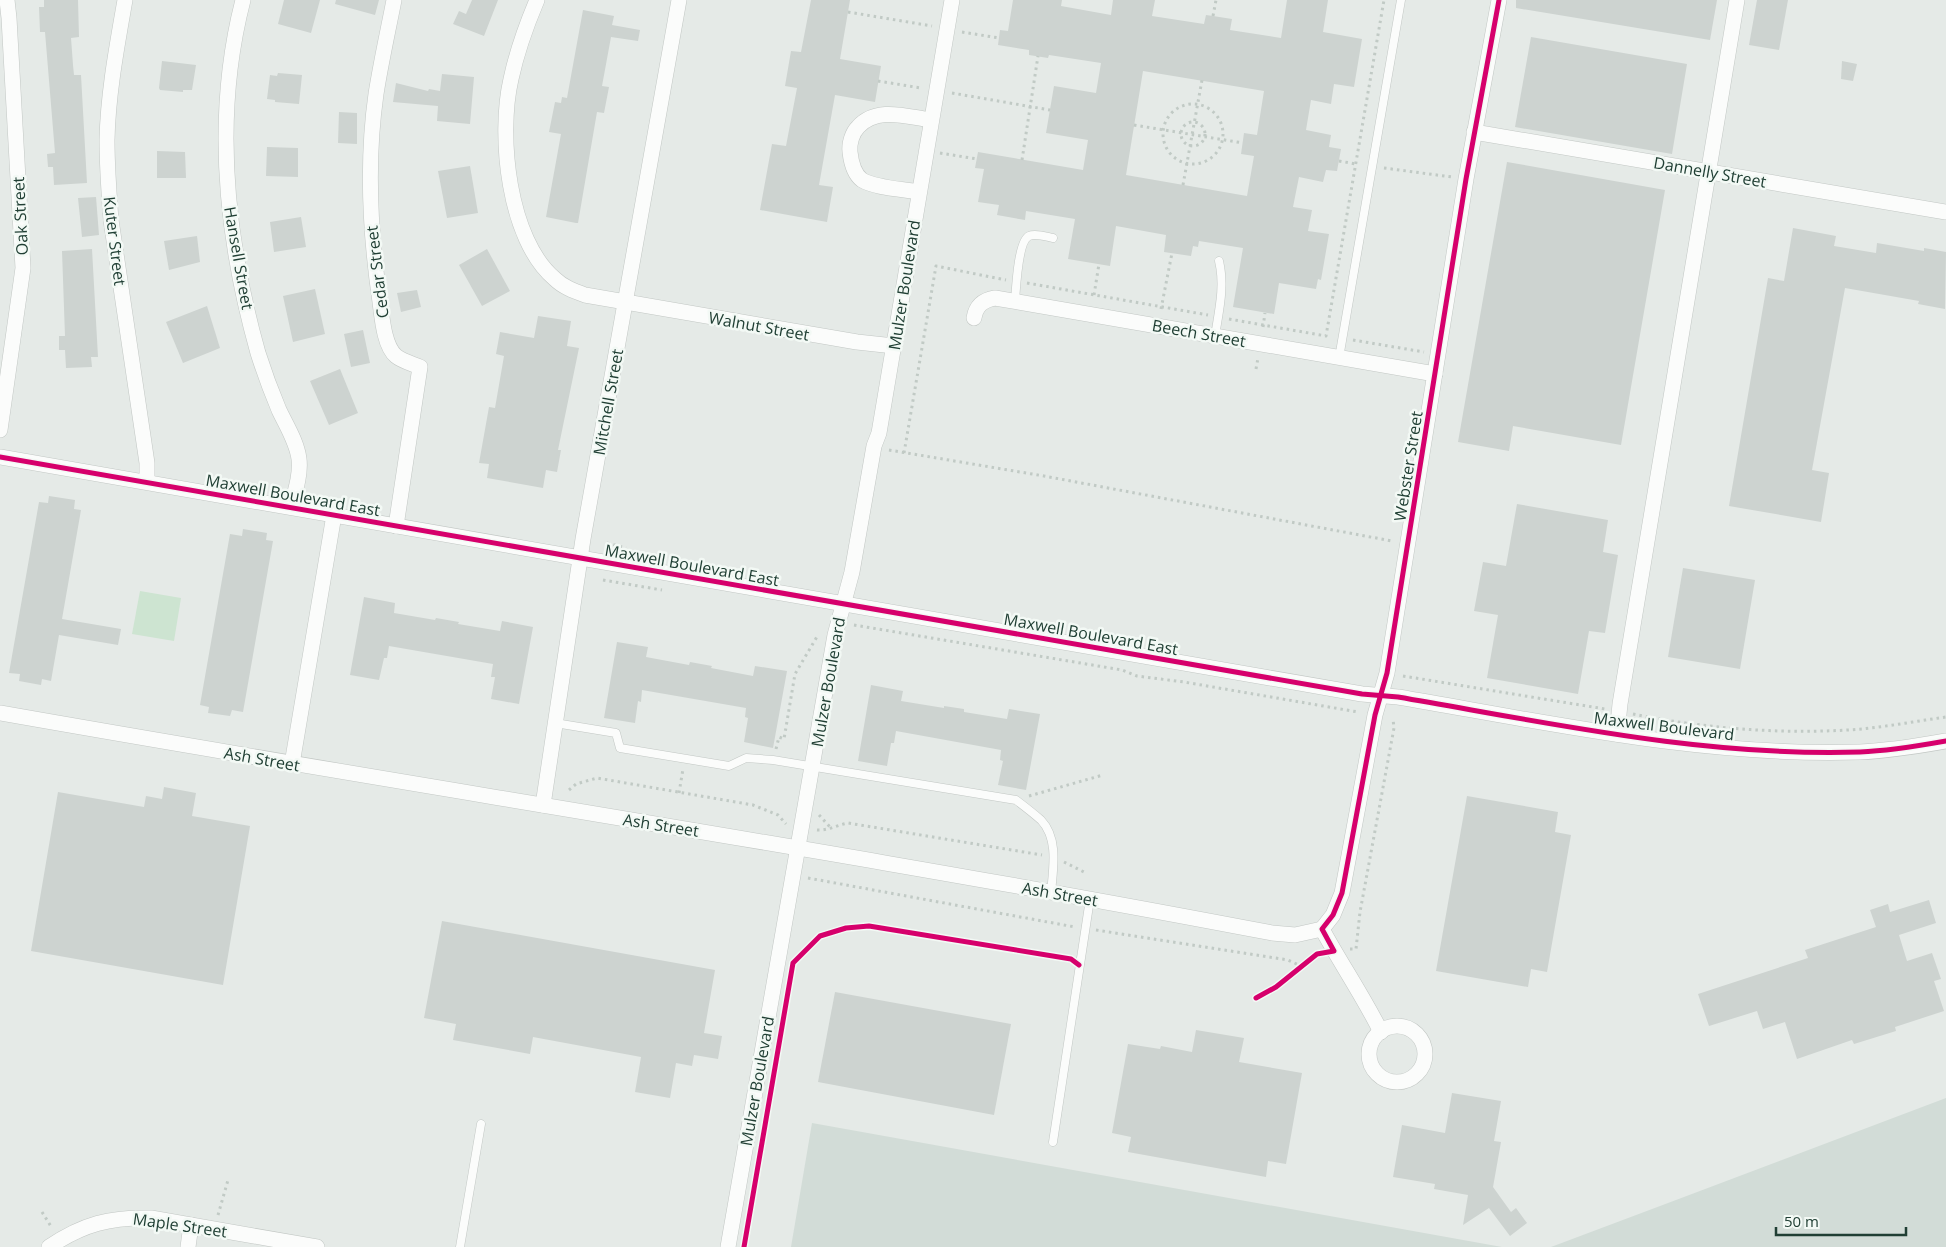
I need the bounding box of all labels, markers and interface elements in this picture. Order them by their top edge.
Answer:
street label: Dannelly Street [1652,151,1768,193]
street label: Oak Street [7,176,33,256]
street label: Kuter Street [99,195,131,287]
street label: Hansell Street [219,205,259,311]
street label: Mulzer Boulevard [883,218,925,352]
street label: Cedar Street [360,224,394,320]
street label: Walnut Street [707,306,811,346]
street label: Beech Street [1150,314,1248,352]
street label: Mitchell Street [588,347,628,457]
street label: Webster Street [1388,409,1428,523]
street label: Maxwell Boulevard East [204,469,382,521]
street label: Maxwell Boulevard East [603,539,781,591]
street label: Maxwell Boulevard East [1002,608,1180,660]
street label: Mulzer Boulevard [806,615,850,749]
street label: Maxwell Boulevard [1593,706,1735,746]
street label: Ash Street [222,742,302,777]
street label: Ash Street [622,808,701,842]
street label: Ash Street [1020,877,1100,912]
street label: Mulzer Boulevard [735,1014,779,1148]
scale bar [1776,1204,1906,1236]
street label: Maple Street [131,1208,229,1243]
text: 50 m [1784,1211,1819,1231]

